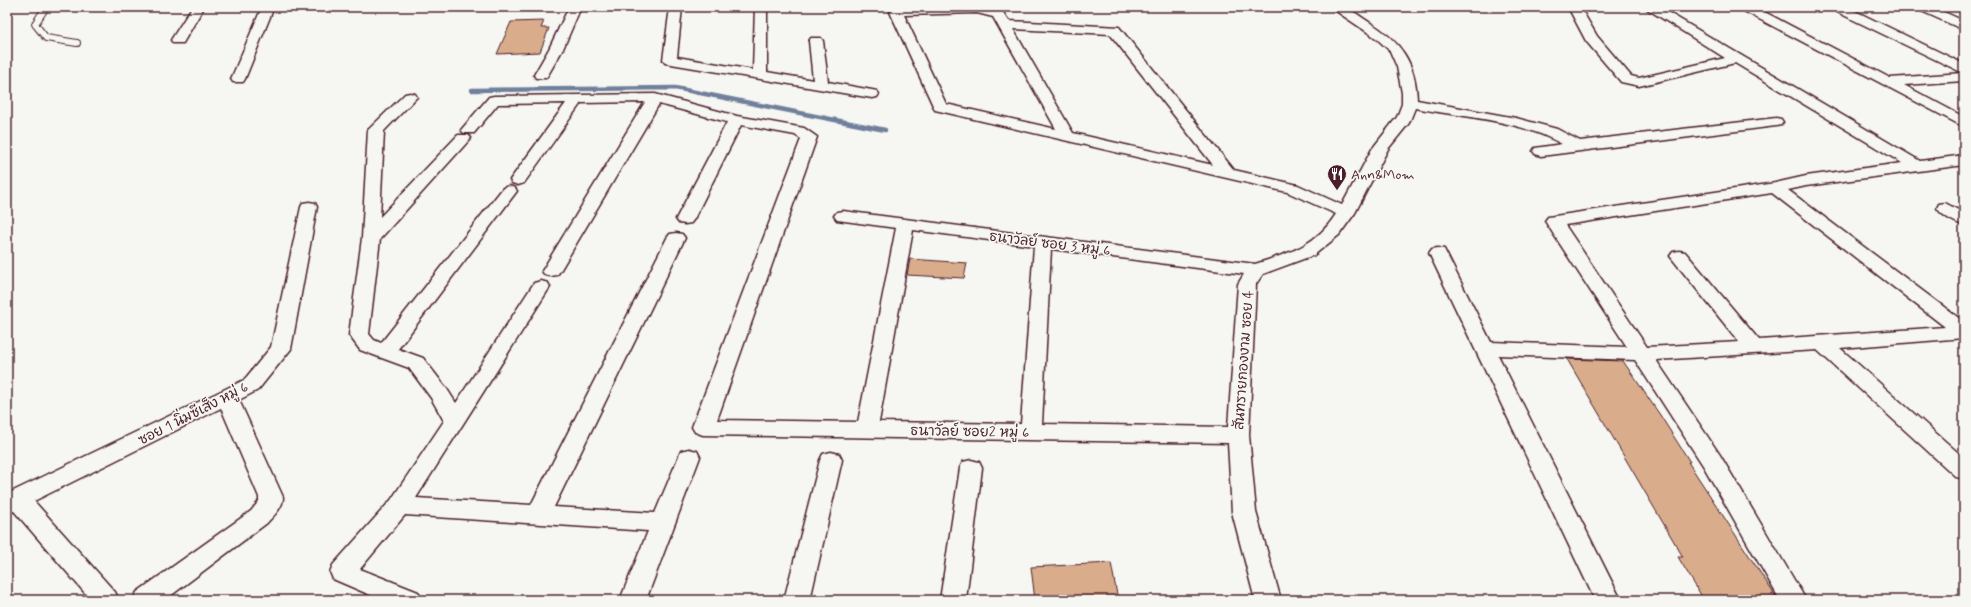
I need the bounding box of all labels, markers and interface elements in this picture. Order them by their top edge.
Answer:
restaurant icon: Ann&Mom [1326,163,1348,191]
place label: Ann&Mom [1351,166,1415,184]
street label: ธนาวัลย์ ซอย 3 หมู่ 6 [988,227,1112,260]
street label: สันทรายกองงาม ซอย 4 [1230,290,1258,430]
street label: ซอย 1 นิ่มซีเส็ง หมู่ 6 [133,374,252,449]
street label: ธนาวัลย์ ซอย2 หมู่ 6 [911,421,1029,442]

